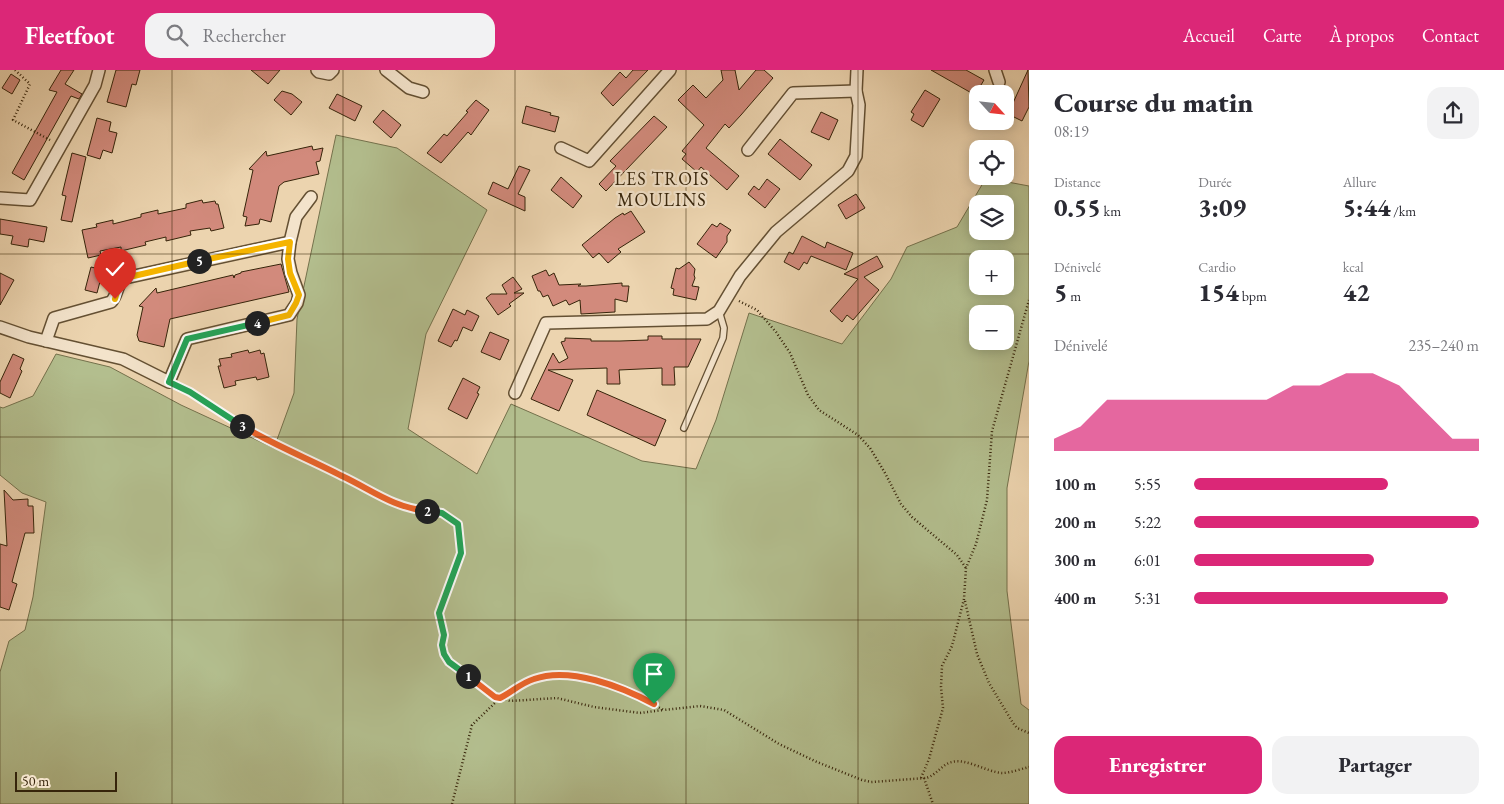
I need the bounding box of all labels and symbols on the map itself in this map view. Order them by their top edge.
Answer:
north arrow [969,85,1014,130]
district label: LES TROIS MOULINS [615,167,709,211]
pin [94,248,136,299]
pin: 5 [186,248,212,274]
pin: 4 [244,310,270,336]
pin: 3 [230,414,254,438]
pin: 2 [414,498,440,524]
pin [633,653,675,704]
pin: 1 [456,664,480,688]
scale bar [15,769,118,792]

